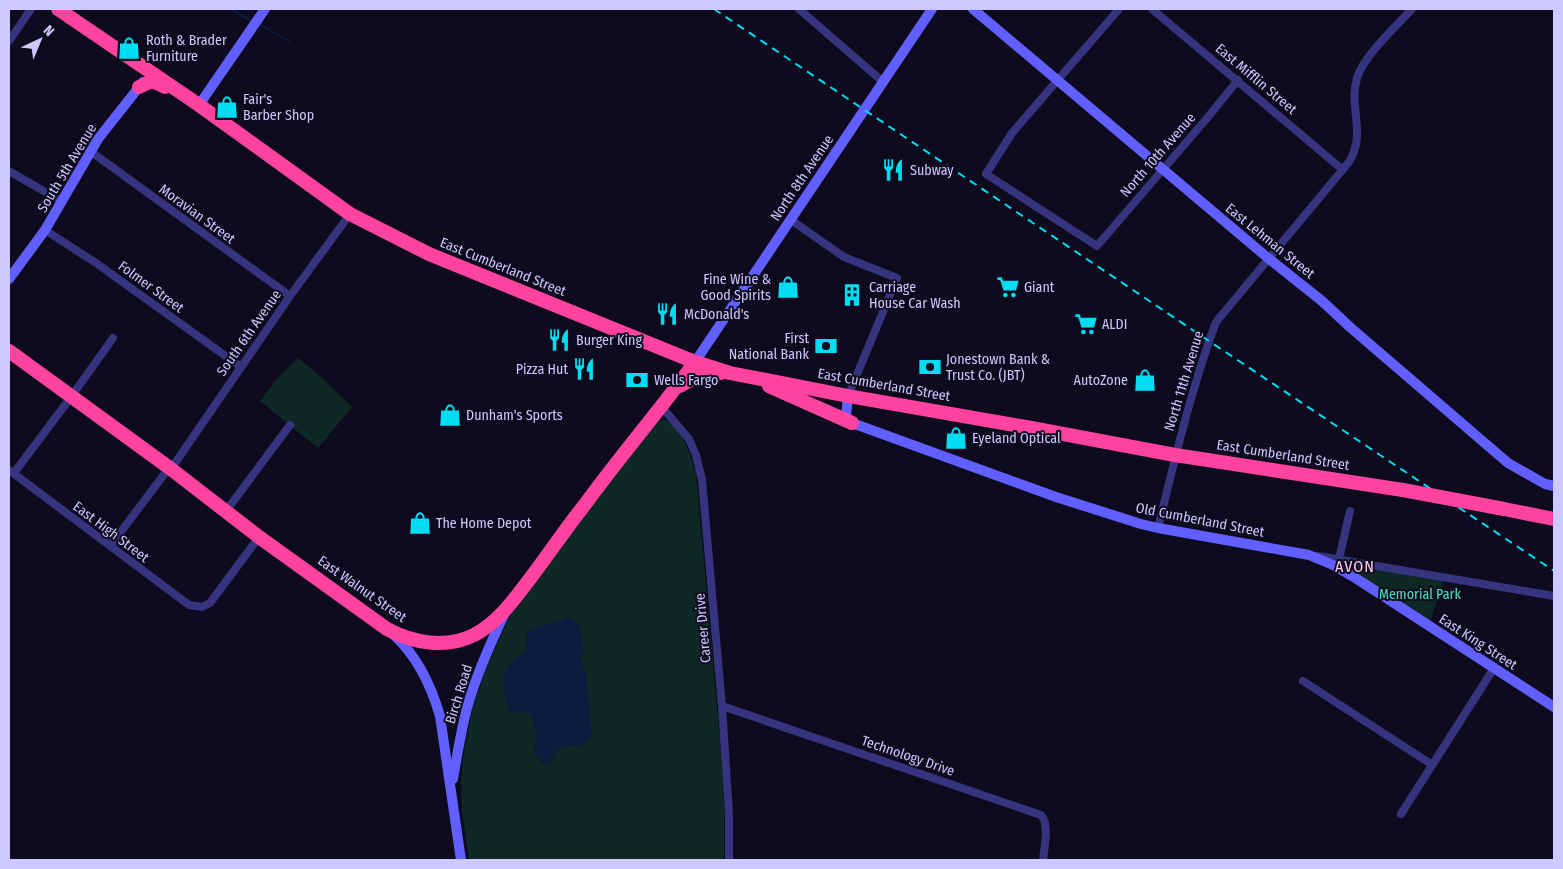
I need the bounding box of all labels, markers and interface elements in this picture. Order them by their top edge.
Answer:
north arrow [15,15,65,65]
text: N [40,22,58,40]
place label: Roth & Brader Furniture [146,32,227,65]
shop icon: Roth & Brader Furniture [116,35,142,61]
street label: East Mifflin Street [1212,40,1300,118]
place label: Fair's Barber Shop [243,91,314,124]
shop icon: Fair's Barber Shop [214,94,240,120]
street label: North 10th Avenue [1117,109,1199,201]
street label: South 5th Avenue [34,120,100,215]
street label: North 8th Avenue [767,132,837,224]
restaurant icon: Subway [880,157,906,183]
place label: Subway [910,162,954,179]
street label: Moravian Street [156,181,239,248]
street label: East Lehman Street [1222,200,1318,282]
street label: East Cumberland Street [438,234,569,300]
street label: Folmer Street [115,257,187,317]
place label: Fine Wine & Good Spirits [701,271,771,304]
shop icon: Fine Wine & Good Spirits [775,274,801,300]
supermarket icon: Giant [995,274,1021,300]
place label: Carriage House Car Wash [869,279,961,312]
place label: Giant [1024,279,1055,296]
building icon: Carriage House Car Wash [839,282,865,308]
street label: South 6th Avenue [213,287,285,379]
restaurant icon: McDonald's [654,301,680,327]
place label: McDonald's [684,306,749,323]
supermarket icon: ALDI [1073,311,1099,337]
place label: ALDI [1102,316,1127,333]
restaurant icon: Burger King [546,327,572,353]
street label: North 11th Avenue [1161,329,1207,433]
place label: First National Bank [729,330,809,363]
place label: Burger King [576,332,642,349]
bank icon: First National Bank [813,333,839,359]
place label: Jonestown Bank & Trust Co. (JBT) [946,351,1050,384]
bank icon: Jonestown Bank & Trust Co. (JBT) [917,354,943,380]
restaurant icon: Pizza Hut [571,356,597,382]
place label: Pizza Hut [516,361,568,378]
street label: East Cumberland Street [816,365,952,405]
bank icon: Wells Fargo [624,367,650,393]
shop icon: AutoZone [1132,367,1158,393]
place label: Wells Fargo [654,372,718,389]
place label: AutoZone [1074,372,1128,389]
shop icon: Dunham's Sports [437,402,463,428]
place label: Dunham's Sports [466,407,563,424]
shop icon: Eyeland Optical [943,425,969,451]
place label: Eyeland Optical [972,430,1061,447]
street label: East Cumberland Street [1215,436,1351,474]
street label: East High Street [70,498,153,566]
street label: Old Cumberland Street [1134,499,1266,541]
shop icon: The Home Depot [407,510,433,536]
place label: The Home Depot [436,515,532,532]
street label: East Walnut Street [314,552,410,626]
district label: AVON [1335,557,1375,576]
park label: Memorial Park [1379,586,1461,603]
street label: Career Drive [691,592,715,664]
street label: East King Street [1436,610,1521,674]
street label: Birch Road [442,662,476,726]
street label: Technology Drive [859,732,957,780]

